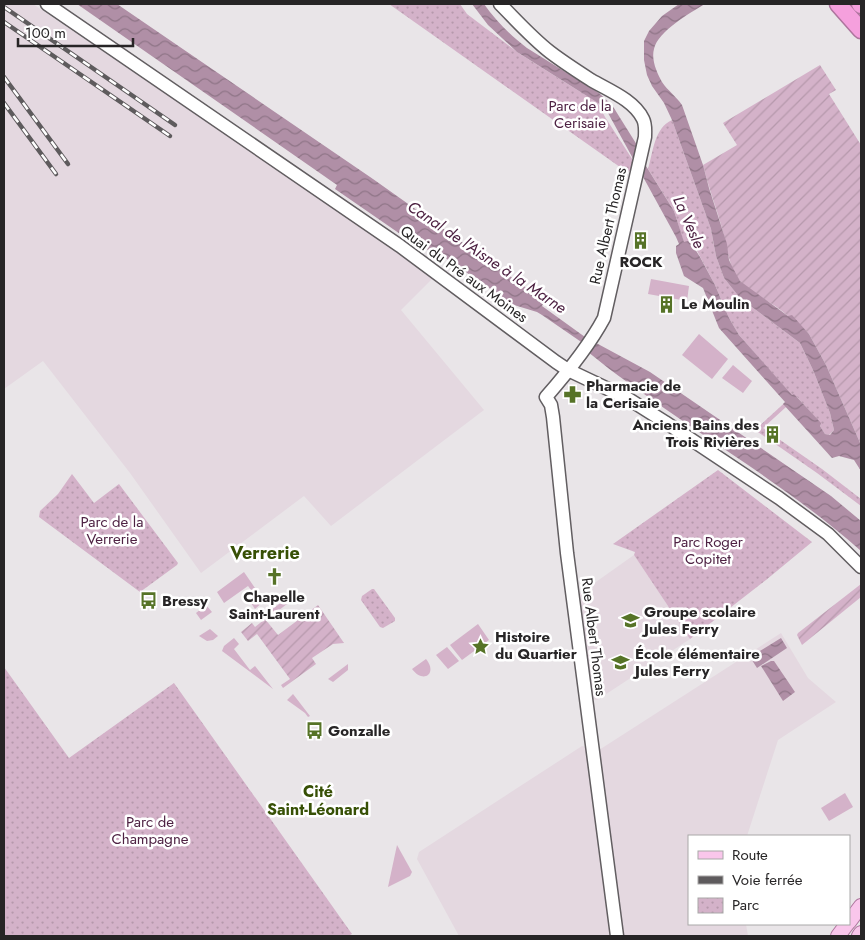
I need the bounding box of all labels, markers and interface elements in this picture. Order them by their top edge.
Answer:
scale bar [18,15,132,47]
text: 100 m [25,22,66,44]
park label: Parc de la Cerisaie [548,95,612,134]
street label: Rue Albert Thomas [584,165,632,287]
water label: La Vesle [667,192,711,252]
water label: Canal de l'Aisne à la Marne [403,195,571,319]
street label: Quai du Pré aux Moines [396,220,532,328]
building icon: ROCK [631,231,651,251]
place label: ROCK [619,251,663,273]
place label: Le Moulin [681,293,750,315]
building icon: Le Moulin [657,294,677,314]
place label: Pharmacie de la Cerisaie [586,375,681,414]
pharmacy icon: Pharmacie de la Cerisaie [562,385,582,405]
place label: Anciens Bains des Trois Rivières [631,414,759,453]
building icon: Anciens Bains des Trois Rivières [763,424,783,444]
park label: Parc de la Verrerie [80,511,144,550]
park label: Parc Roger Copitet [673,531,744,570]
district label: Verrerie [229,540,300,566]
church icon: Chapelle Saint-Laurent [264,566,284,586]
street label: Rue Albert Thomas [576,576,612,698]
place label: Chapelle Saint-Laurent [229,586,320,625]
place label: Bressy [162,590,208,612]
bus stop icon: Bressy [138,591,158,611]
place label: Groupe scolaire Jules Ferry [641,601,756,640]
school or university icon: Groupe scolaire Jules Ferry [620,611,640,631]
place label: Histoire du Quartier [495,626,578,665]
place icon: Histoire du Quartier [471,636,491,656]
place label: École élémentaire Jules Ferry [632,643,760,682]
school or university icon: École élémentaire Jules Ferry [611,653,631,673]
place label: Gonzalle [328,720,391,742]
bus stop icon: Gonzalle [304,721,324,741]
district label: Cité Saint-Léonard [267,780,369,821]
park label: Parc de Champagne [112,811,189,850]
legend [688,835,850,925]
text: Route [732,844,768,866]
text: Voie ferrée [732,869,803,891]
text: Parc [732,894,759,916]

